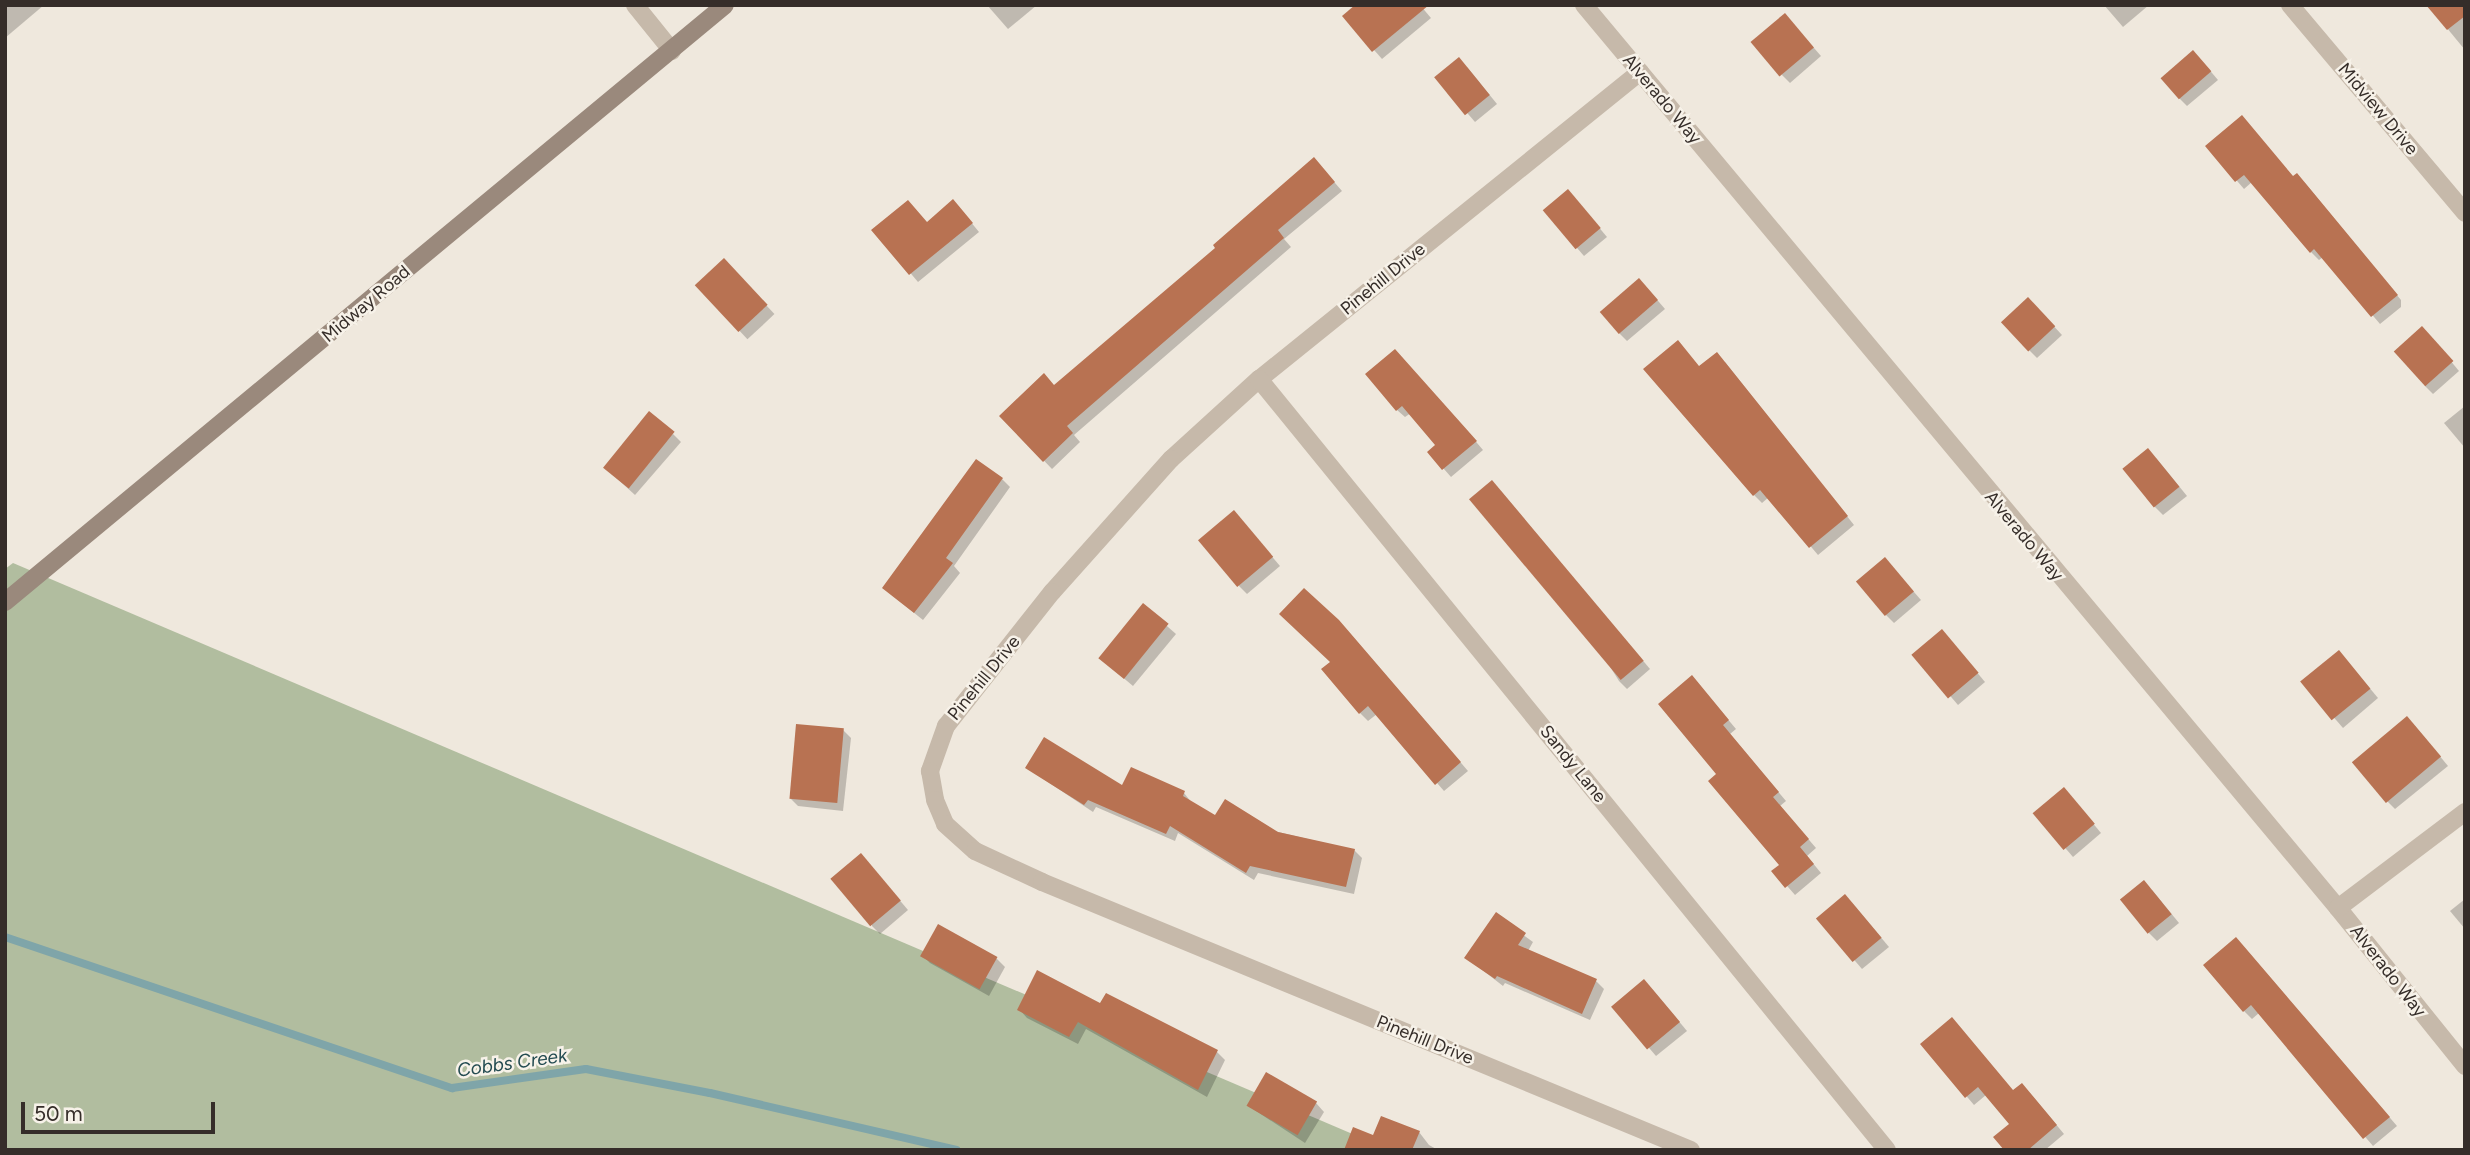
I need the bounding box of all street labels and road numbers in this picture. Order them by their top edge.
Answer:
street label: Alverado Way [1618,50,1706,148]
street label: Midview Drive [2333,59,2423,159]
street label: Pinehill Drive [1336,238,1430,320]
street label: Midway Road [318,261,414,347]
street label: Alverado Way [1980,487,2068,585]
street label: Pinehill Drive [943,631,1025,725]
street label: Sandy Lane [1535,721,1611,807]
street label: Alverado Way [2345,921,2431,1021]
street label: Pinehill Drive [1373,1011,1477,1069]

